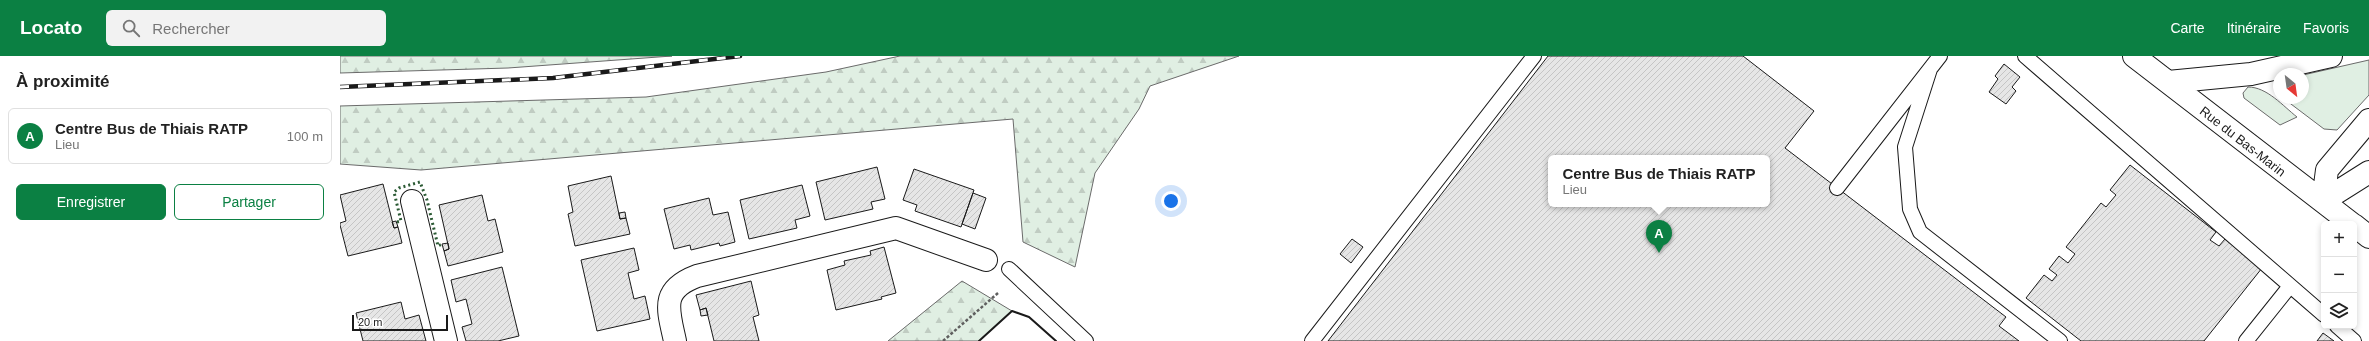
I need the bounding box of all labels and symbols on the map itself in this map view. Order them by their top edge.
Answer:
north arrow [2273,68,2309,104]
street label: Rue du Bas-Marin [2197,103,2289,180]
your location [1161,191,1181,211]
pin: A [1646,220,1672,253]
scale bar [352,313,448,332]

